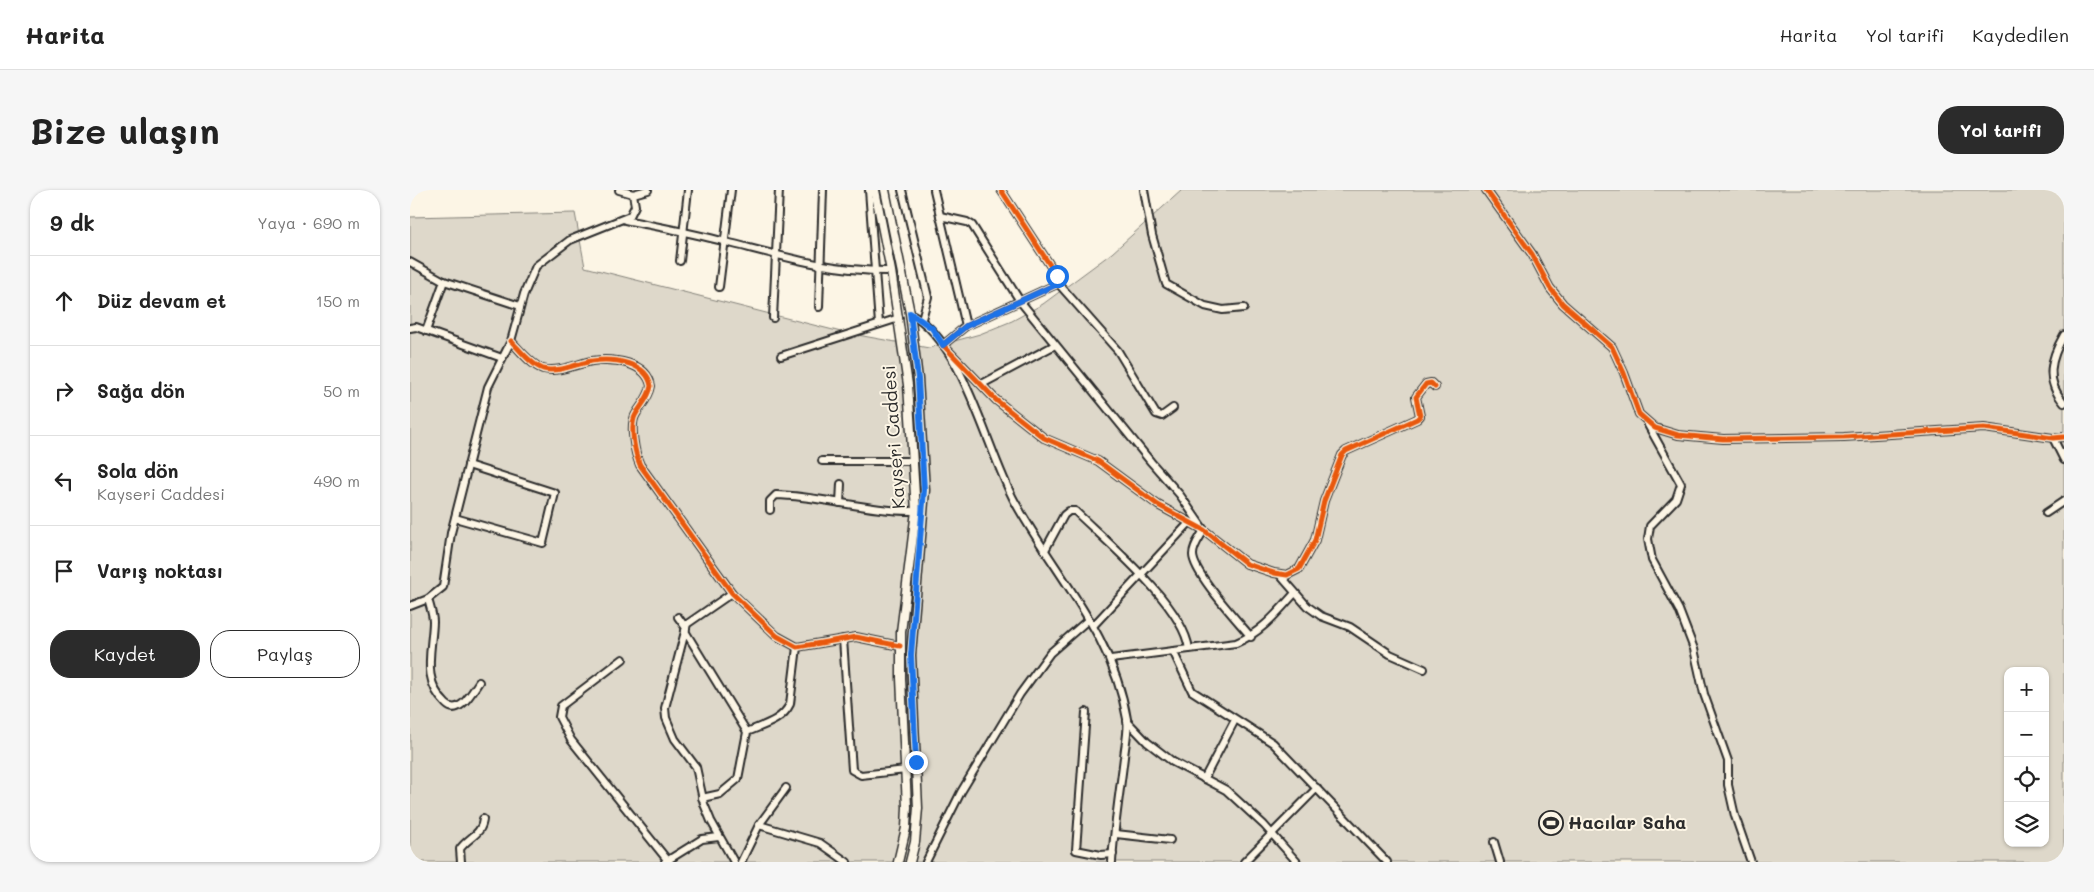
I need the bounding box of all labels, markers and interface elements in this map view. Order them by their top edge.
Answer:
text: Harita [25,19,105,50]
text: Harita [1780,23,1837,47]
text: Yol tarifi [1865,23,1944,47]
text: Kaydedilen [1972,23,2069,47]
button: Yol tarifi [1938,106,2064,154]
text: Bize ulaşın [30,107,220,153]
text: 9 dk [50,209,95,236]
text: Yaya · 690 m [257,212,360,233]
route start [1046,265,1069,288]
icon: ahead [50,287,78,315]
text: Düz devam et [97,288,226,313]
text: 150 m [316,290,360,311]
street label: Kayseri Caddesi [876,364,910,510]
icon: right [50,377,78,405]
text: Sağa dön [97,378,185,403]
text: 50 m [323,380,360,401]
text: Sola dön [97,458,179,483]
icon: left [50,467,78,495]
text: 490 m [313,470,360,491]
text: Kayseri Caddesi [97,483,225,504]
icon: arrive [50,557,78,585]
text: Varış noktası [97,558,223,583]
button: Kaydet [50,630,200,678]
button: Paylaş [210,630,360,678]
map controls [2004,667,2049,847]
button: + [2004,667,2049,712]
button: − [2004,712,2049,757]
route end [905,751,928,774]
button: locate [2004,757,2049,802]
button: layers [2004,802,2049,847]
sports icon: Hacılar Saha [1538,810,1564,836]
place label: Hacılar Saha [1568,810,1686,834]

